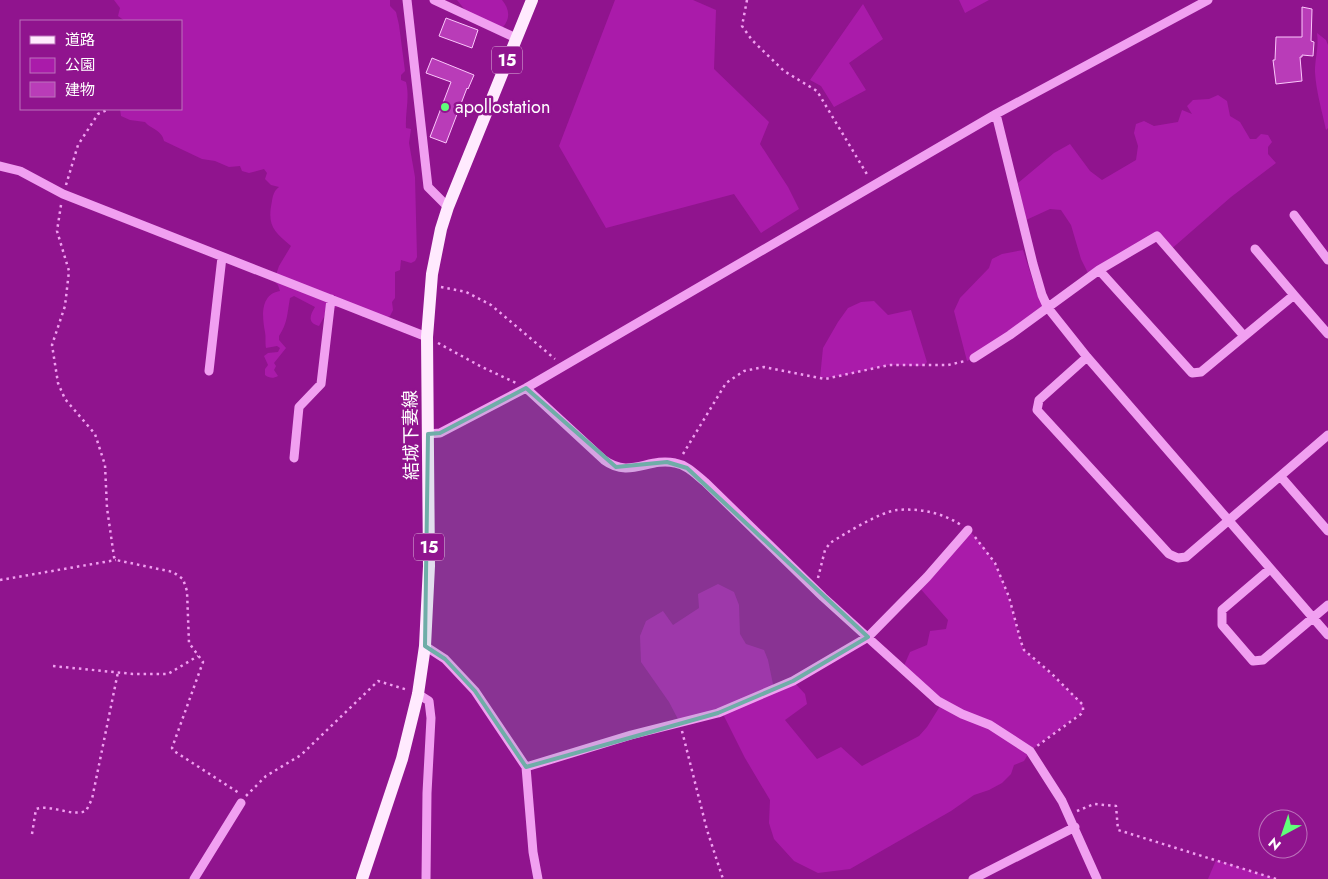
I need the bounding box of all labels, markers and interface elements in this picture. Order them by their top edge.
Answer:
legend [20,20,182,110]
text: 道路 [65,29,95,51]
road number: 15 [492,46,522,74]
text: 公園 [65,54,95,76]
text: 建物 [65,79,95,101]
place label: apollostation [455,94,550,120]
marker: apollostation [439,101,451,113]
street label: 結城下妻線 [397,390,425,480]
road number: 15 [414,534,444,560]
north arrow [1258,809,1308,859]
text: N [1264,833,1285,855]

